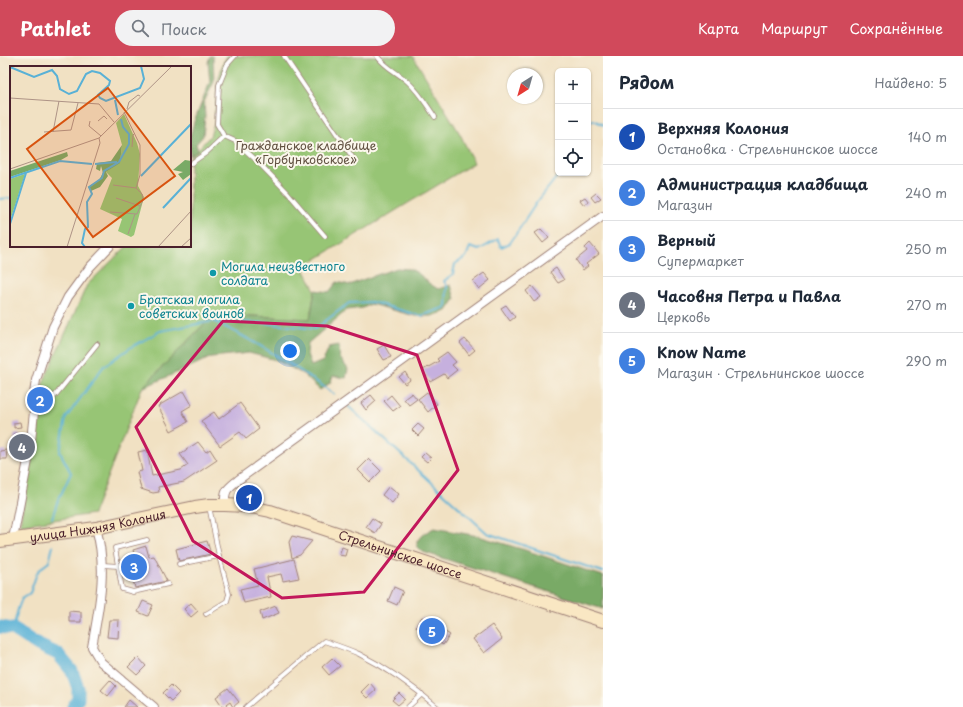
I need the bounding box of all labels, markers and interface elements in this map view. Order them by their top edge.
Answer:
search box [115,10,395,46]
text: Pathlet [20,14,91,42]
icon: search [129,17,151,39]
text: Поиск [161,17,206,40]
text: Карта [698,18,739,39]
text: Маршрут [761,18,827,39]
text: Сохранённые [849,18,943,39]
inset map [10,66,191,247]
north arrow [507,68,543,104]
map controls [555,68,591,176]
button: + [555,68,591,104]
text: Рядом [619,69,674,95]
text: Найдено: 5 [875,73,947,92]
button: − [555,104,591,140]
text: Верхняя Колония [657,116,789,139]
text: 1 [629,127,635,146]
text: 140 m [908,127,947,146]
park label: Гражданское кладбище «Горбунковское» [235,136,377,168]
text: Остановка · Стрельнинское шоссе [657,139,878,158]
button: locate [555,140,591,176]
text: Администрация кладбища [657,172,868,195]
text: 2 [627,183,637,202]
text: 240 m [905,183,947,202]
text: Магазин [657,195,713,214]
text: Верный [657,228,716,251]
text: 3 [628,239,636,258]
text: 250 m [905,239,947,258]
text: Супермаркет [657,251,744,270]
place label: Могила неизвестного солдата [221,257,345,289]
marker: Могила неизвестного солдата [208,268,218,278]
text: Часовня Петра и Павла [657,284,841,307]
place label: Братская могила советских воинов [139,290,244,322]
text: 4 [628,295,636,314]
text: 270 m [906,295,947,314]
marker: Братская могила советских воинов [126,301,136,311]
text: Церковь [657,307,710,326]
text: Know Name [657,340,746,363]
your location [280,341,300,361]
text: 5 [628,351,636,370]
text: 290 m [906,351,947,370]
text: Магазин · Стрельнинское шоссе [657,363,864,382]
pin: 2 [27,385,53,415]
pin: 4 [9,432,35,462]
pin: 1 [236,483,262,513]
street label: улица Нижняя Колония [29,504,167,546]
street label: Стрельнинское шоссе [336,525,464,583]
pin: 3 [121,552,147,582]
pin: 5 [419,616,445,646]

